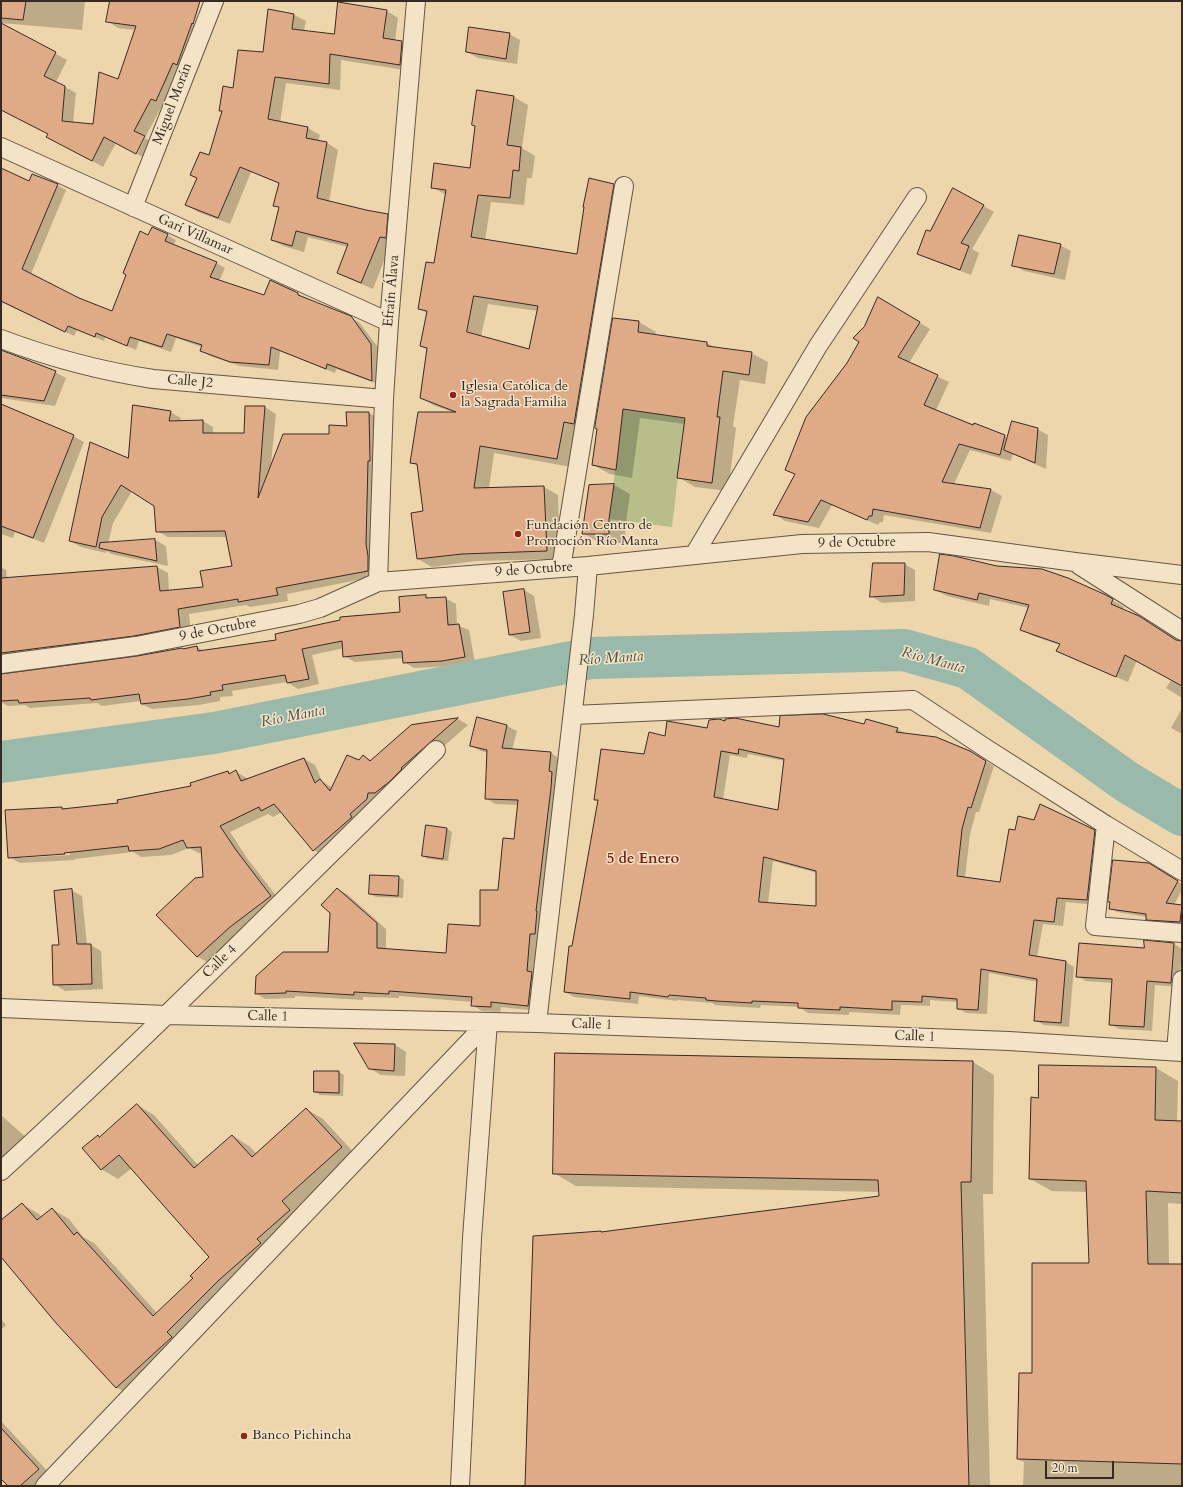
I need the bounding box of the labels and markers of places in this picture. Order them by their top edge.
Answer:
place label: Iglesia Católica de la Sagrada Familia [461,379,568,412]
marker: Iglesia Católica de la Sagrada Familia [448,390,458,400]
place label: Fundación Centro de Promoción Río Manta [526,518,659,550]
marker: Fundación Centro de Promoción Río Manta [513,529,523,539]
place label: Banco Pichincha [252,1428,352,1444]
marker: Banco Pichincha [239,1431,249,1441]

